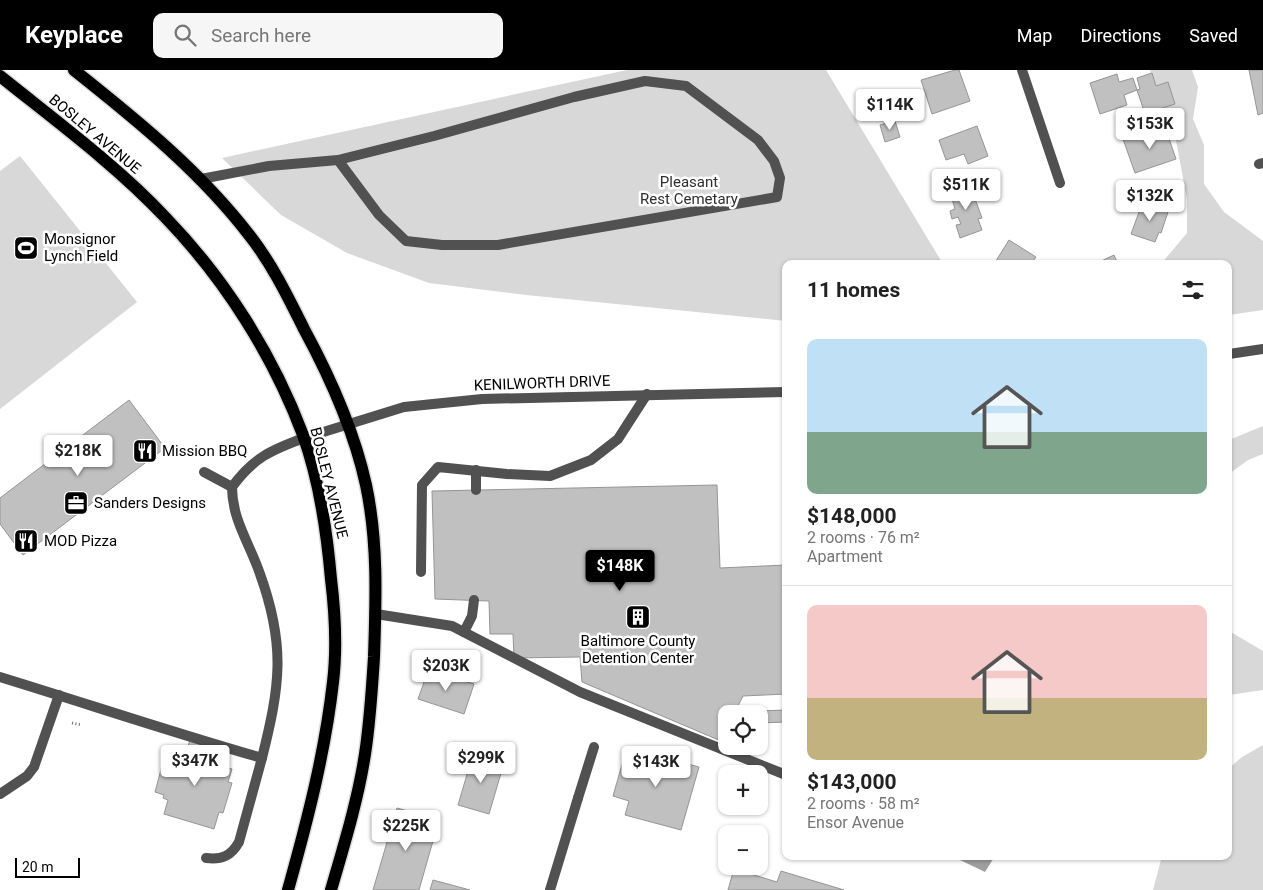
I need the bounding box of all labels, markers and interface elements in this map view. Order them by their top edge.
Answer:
search box [153,13,503,58]
text: Keyplace [25,21,123,49]
icon: search [171,21,199,49]
text: Search here [211,24,311,47]
text: Map [1017,25,1052,46]
text: Directions [1080,25,1161,46]
text: Saved [1189,25,1238,46]
pin: $114K [855,88,925,131]
street label: BOSLEY AVENUE [46,90,145,178]
text: $114K [867,95,913,114]
pin: $153K [1115,108,1185,150]
text: $153K [1127,114,1173,133]
pin: $511K [931,168,1001,211]
park label: Pleasant Rest Cemetary [640,173,738,208]
text: $511K [943,175,989,194]
pin: $132K [1115,180,1185,222]
text: $132K [1127,186,1173,205]
place label: Monsignor Lynch Field [44,230,118,265]
sports icon: Monsignor Lynch Field [13,235,39,261]
icon: filters [1179,276,1207,304]
text: 11 homes [807,278,900,302]
street label: KENILWORTH DRIVE [473,372,611,394]
icon: home [962,372,1052,462]
street label: BOSLEY AVENUE [306,425,352,541]
pin: $218K [43,434,113,477]
restaurant icon: Mission BBQ [132,438,158,464]
text: $218K [55,441,101,460]
place label: Mission BBQ [162,442,247,460]
office icon: Sanders Designs [63,490,89,516]
place label: Sanders Designs [94,494,206,512]
text: $148,000 [807,504,897,528]
restaurant icon: MOD Pizza [13,528,39,554]
text: 2 rooms · 76 m² [807,528,920,547]
place label: MOD Pizza [44,532,117,550]
text: Apartment [807,547,883,566]
pin: $148K [585,550,655,592]
text: $148K [597,556,643,575]
building icon: Baltimore County Detention Center [625,604,651,630]
place label: Baltimore County Detention Center [581,632,695,667]
icon: home [962,637,1052,727]
pin: $203K [411,650,481,692]
text: $203K [423,656,469,675]
map controls [718,705,768,875]
button: locate [718,705,768,755]
pin: $299K [446,742,516,784]
pin: $347K [160,744,230,787]
pin: $143K [621,746,691,788]
text: $299K [458,748,504,767]
text: $347K [172,751,218,770]
text: $143K [633,752,679,771]
button: + [718,765,768,815]
text: $143,000 [807,770,897,794]
text: 2 rooms · 58 m² [807,794,920,813]
pin: $225K [371,810,441,852]
text: Ensor Avenue [807,813,904,832]
text: $225K [383,816,429,835]
button: − [718,825,768,875]
scale bar [15,855,80,878]
text: 20 m [22,859,54,875]

